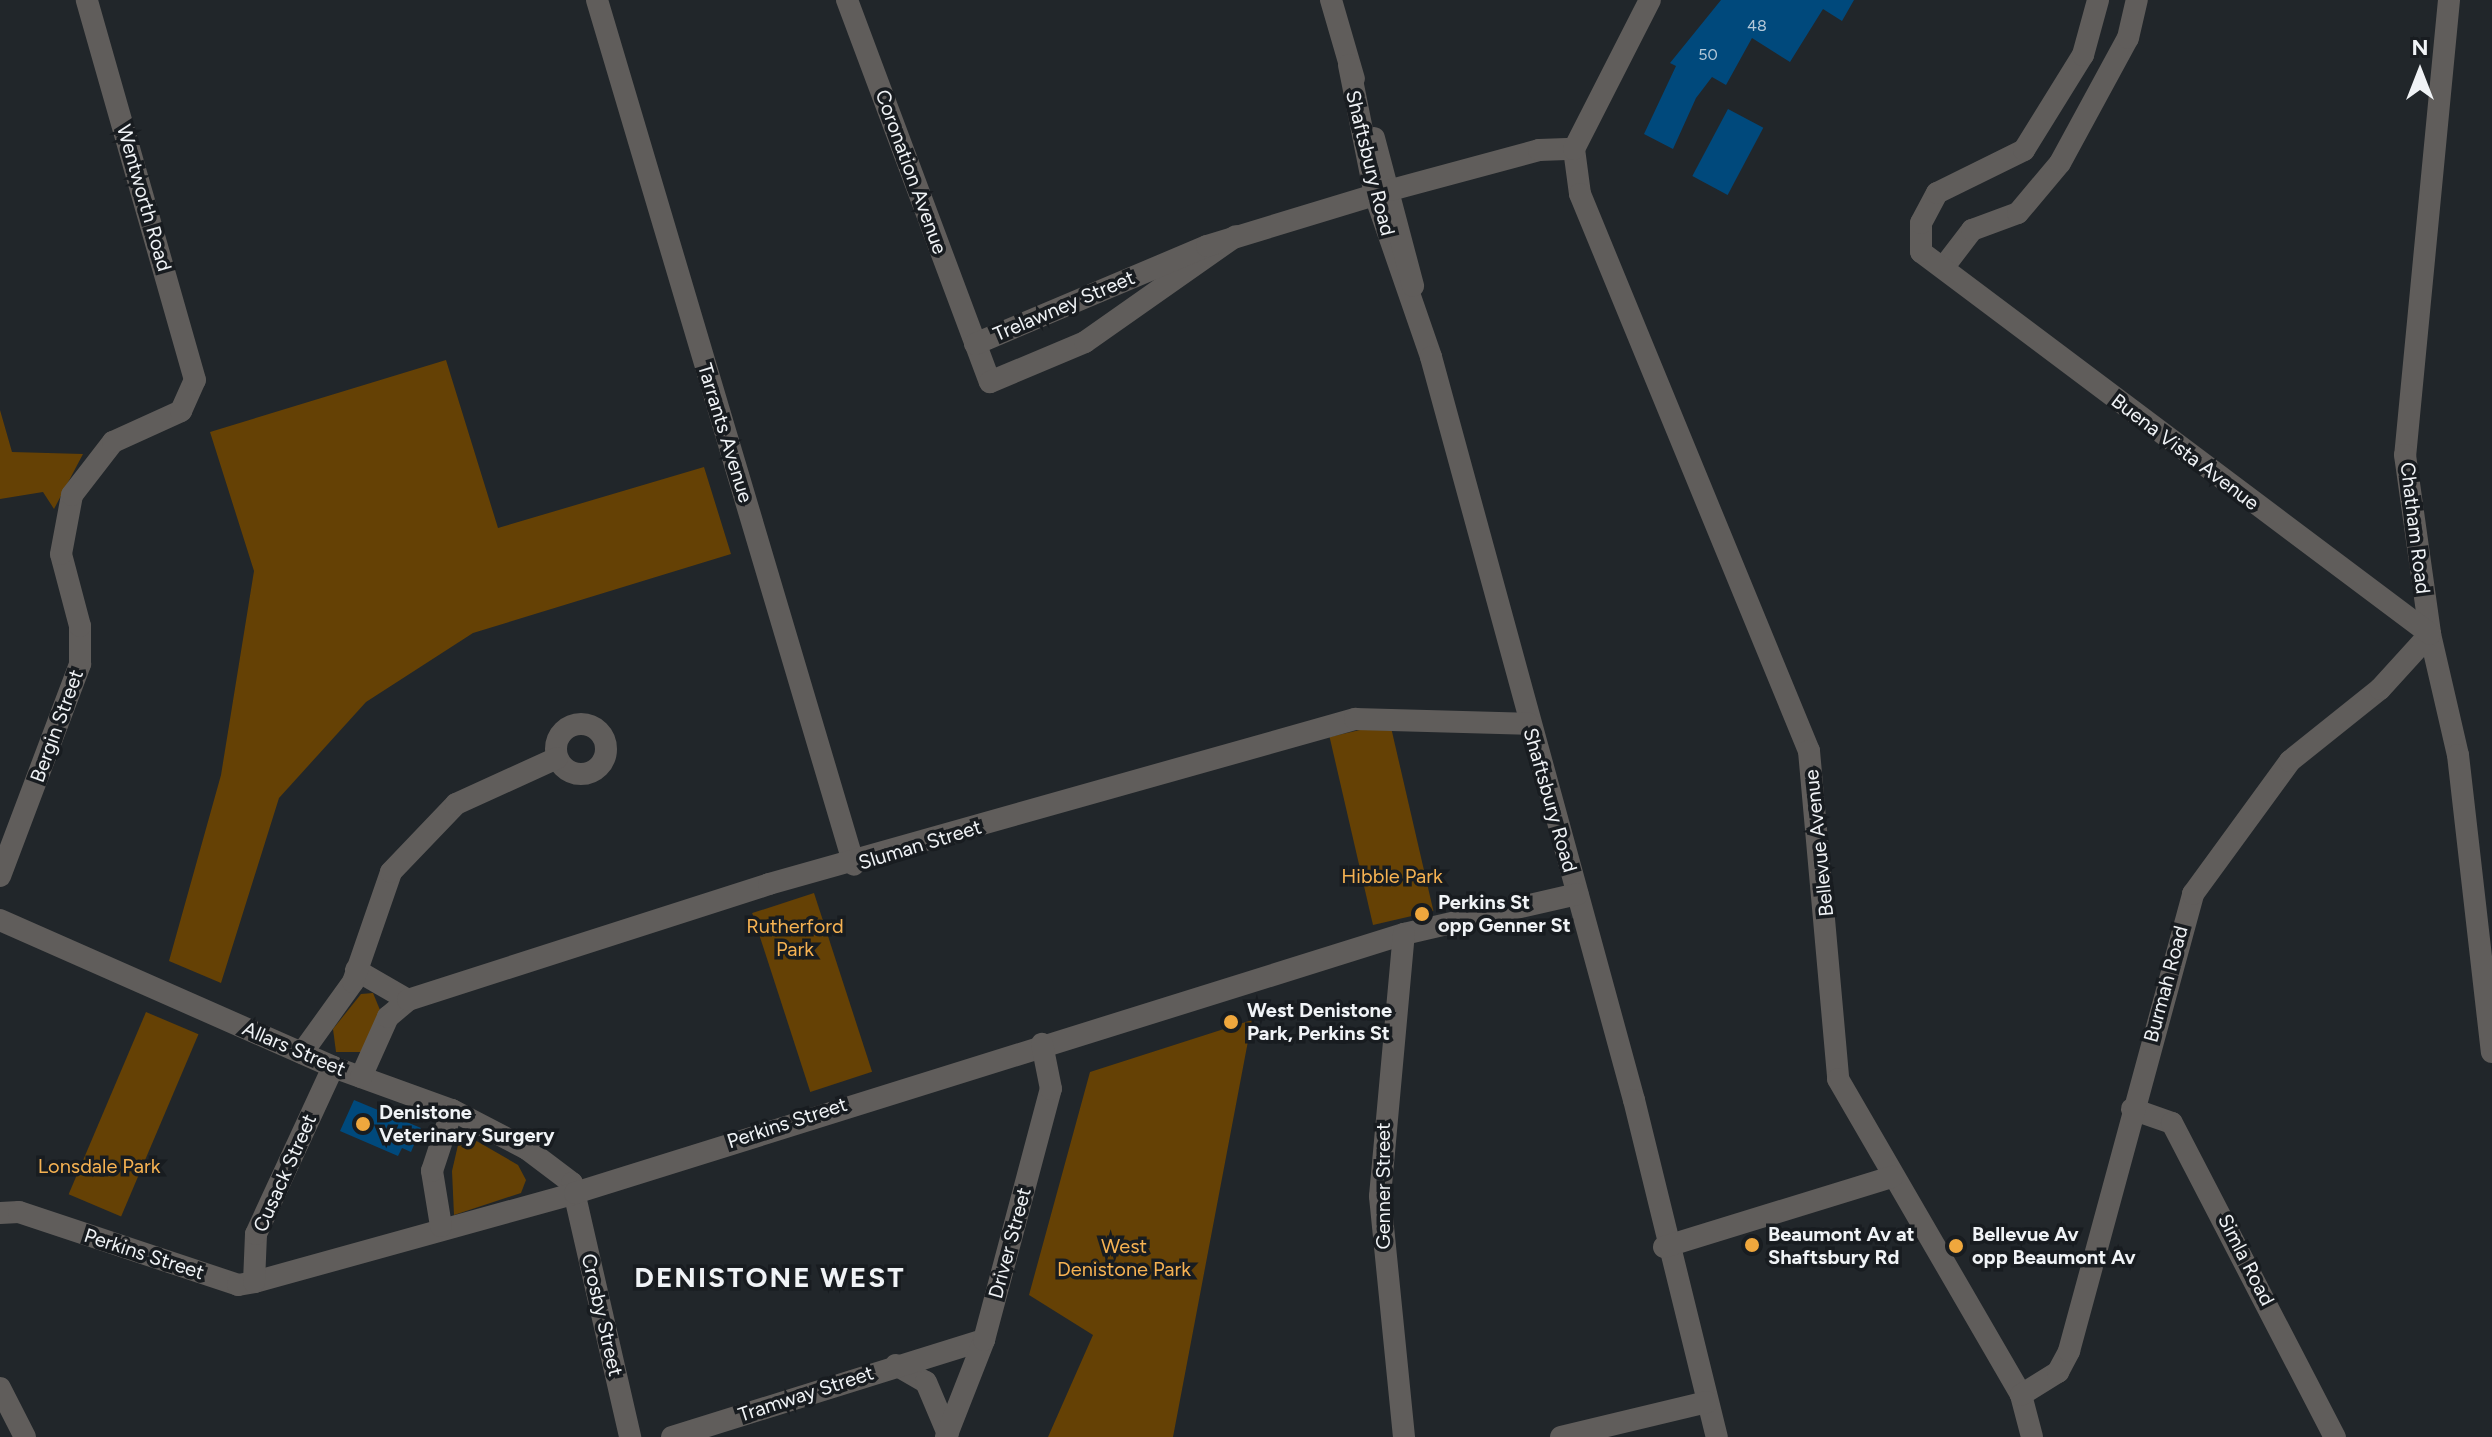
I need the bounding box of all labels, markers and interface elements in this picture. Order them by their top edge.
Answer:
house number: 48 [1747,16,1767,36]
north arrow [2380,32,2460,112]
text: N [2411,34,2429,61]
house number: 50 [1698,45,1718,65]
street label: Coronation Avenue [870,86,952,258]
street label: Shaftsbury Road [1340,88,1400,238]
street label: Wentworth Road [112,122,176,274]
street label: Trelawney Street [990,265,1138,347]
street label: Tarrants Avenue [692,360,758,506]
street label: Buena Vista Avenue [2106,389,2264,515]
street label: Chatham Road [2395,461,2435,595]
street label: Bergin Street [25,666,89,786]
street label: Shaftsbury Road [1518,725,1582,875]
street label: Bellevue Avenue [1799,768,1839,918]
street label: Sluman Street [856,815,984,875]
park label: Hibble Park [1341,864,1443,888]
place label: Perkins St opp Genner St [1438,890,1571,937]
marker: Perkins St opp Genner St [1413,905,1431,923]
park label: Rutherford Park [746,914,844,961]
street label: Burmah Road [2139,923,2193,1045]
place label: West Denistone Park, Perkins St [1247,998,1392,1045]
marker: West Denistone Park, Perkins St [1222,1013,1240,1031]
street label: Allars Street [239,1017,349,1081]
street label: Perkins Street [724,1092,850,1154]
place label: Denistone Veterinary Surgery [379,1100,555,1147]
street label: Cusack Street [248,1110,322,1236]
marker: Denistone Veterinary Surgery [354,1115,372,1133]
street label: Genner Street [1371,1122,1395,1250]
park label: Lonsdale Park [38,1154,160,1178]
street label: Driver Street [984,1185,1036,1301]
street label: Simla Road [2213,1210,2279,1310]
place label: Beaumont Av at Shaftsbury Rd [1768,1222,1915,1269]
place label: Bellevue Av opp Beaumont Av [1972,1222,2136,1269]
street label: Perkins Street [81,1223,207,1285]
park label: West Denistone Park [1057,1234,1191,1281]
marker: Beaumont Av at Shaftsbury Rd [1743,1236,1761,1254]
marker: Bellevue Av opp Beaumont Av [1947,1237,1965,1255]
street label: Crosby Street [576,1251,628,1379]
district label: DENISTONE WEST [634,1260,906,1294]
street label: Tramway Street [735,1361,877,1427]

